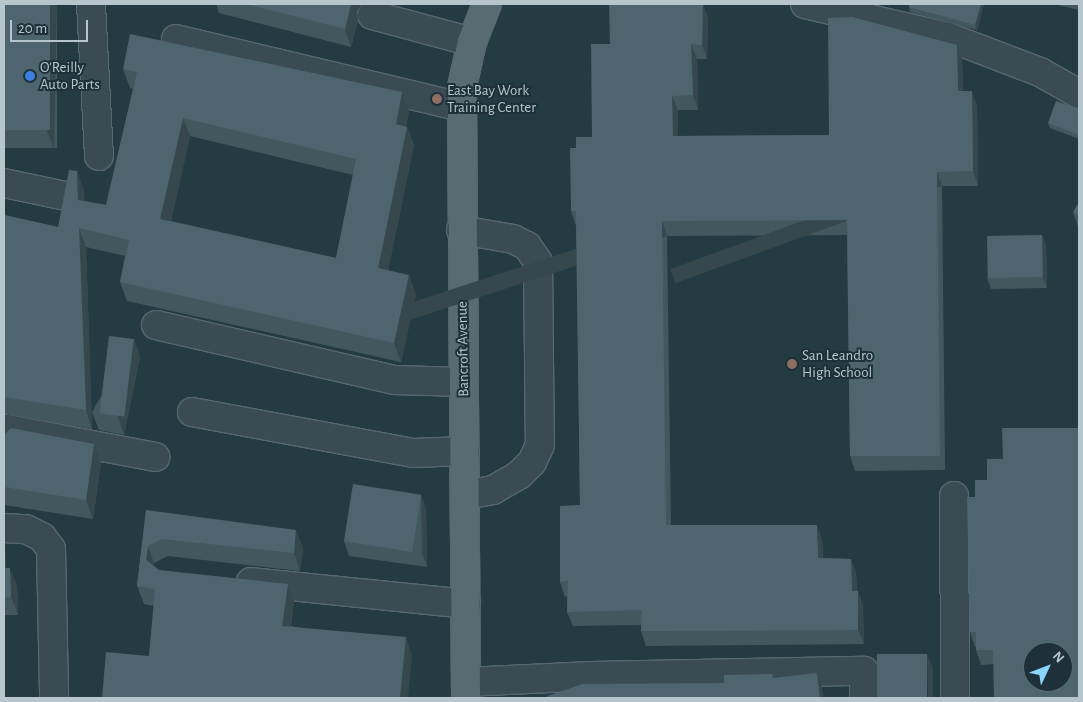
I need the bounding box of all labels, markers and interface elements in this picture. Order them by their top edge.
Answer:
scale bar [12,10,90,42]
text: 20 m [18,21,47,36]
place label: O'Reilly Auto Parts [40,58,100,93]
marker: O'Reilly Auto Parts [24,70,36,82]
place label: East Bay Work Training Center [447,81,536,116]
marker: East Bay Work Training Center [431,93,443,105]
street label: Bancroft Avenue [453,301,473,397]
place label: San Leandro High School [802,346,873,381]
marker: San Leandro High School [786,358,798,370]
north arrow [1023,642,1073,692]
text: N [1050,649,1067,666]

